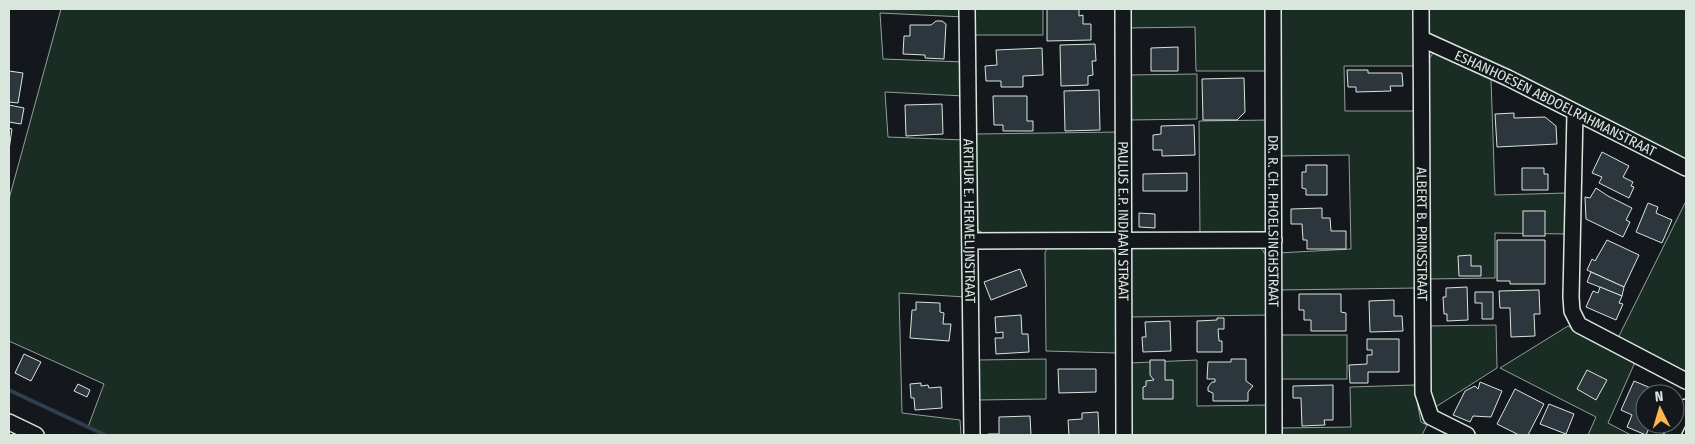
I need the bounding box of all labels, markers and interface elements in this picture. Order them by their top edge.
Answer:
street label: ESHANHOESEN ABDOELRAHMANSTRAAT [1452,47,1659,161]
street label: DR. R. CH. PHOELSINGHSTRAAT [1264,135,1282,308]
street label: ARTHUR E. HERMELIJNSTRAAT [960,139,978,304]
street label: PAULUS E.P. INDIAAN STRAAT [1114,141,1132,301]
street label: ALBERT B. PRINSSTRAAT [1413,167,1431,302]
north arrow [1635,384,1685,434]
text: N [1654,388,1664,405]

